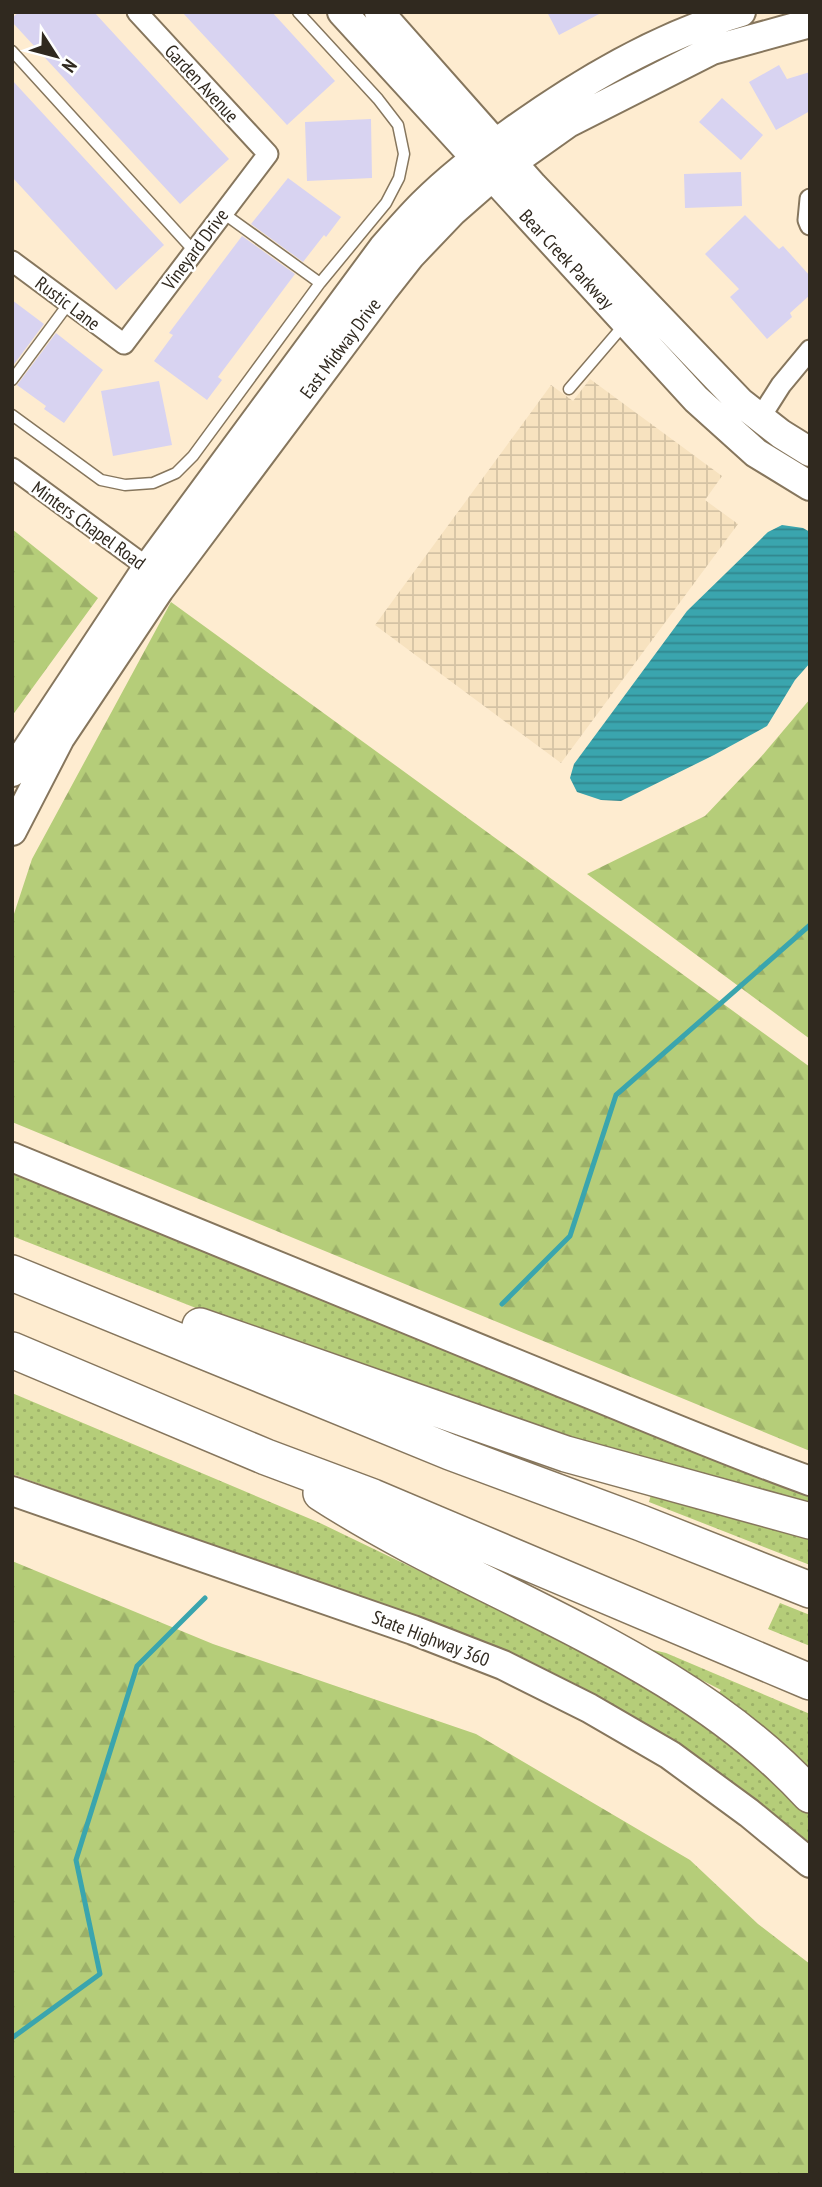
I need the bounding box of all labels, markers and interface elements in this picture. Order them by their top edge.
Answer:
north arrow [21,21,91,91]
street label: Garden Avenue [160,39,244,127]
text: N [57,55,82,77]
street label: Vineyard Drive [156,204,233,295]
street label: Bear Creek Parkway [515,204,620,315]
street label: Rustic Lane [31,271,105,335]
street label: East Midway Drive [294,293,386,403]
street label: Minters Chapel Road [27,476,151,574]
street label: State Highway 360 [369,1605,493,1671]

